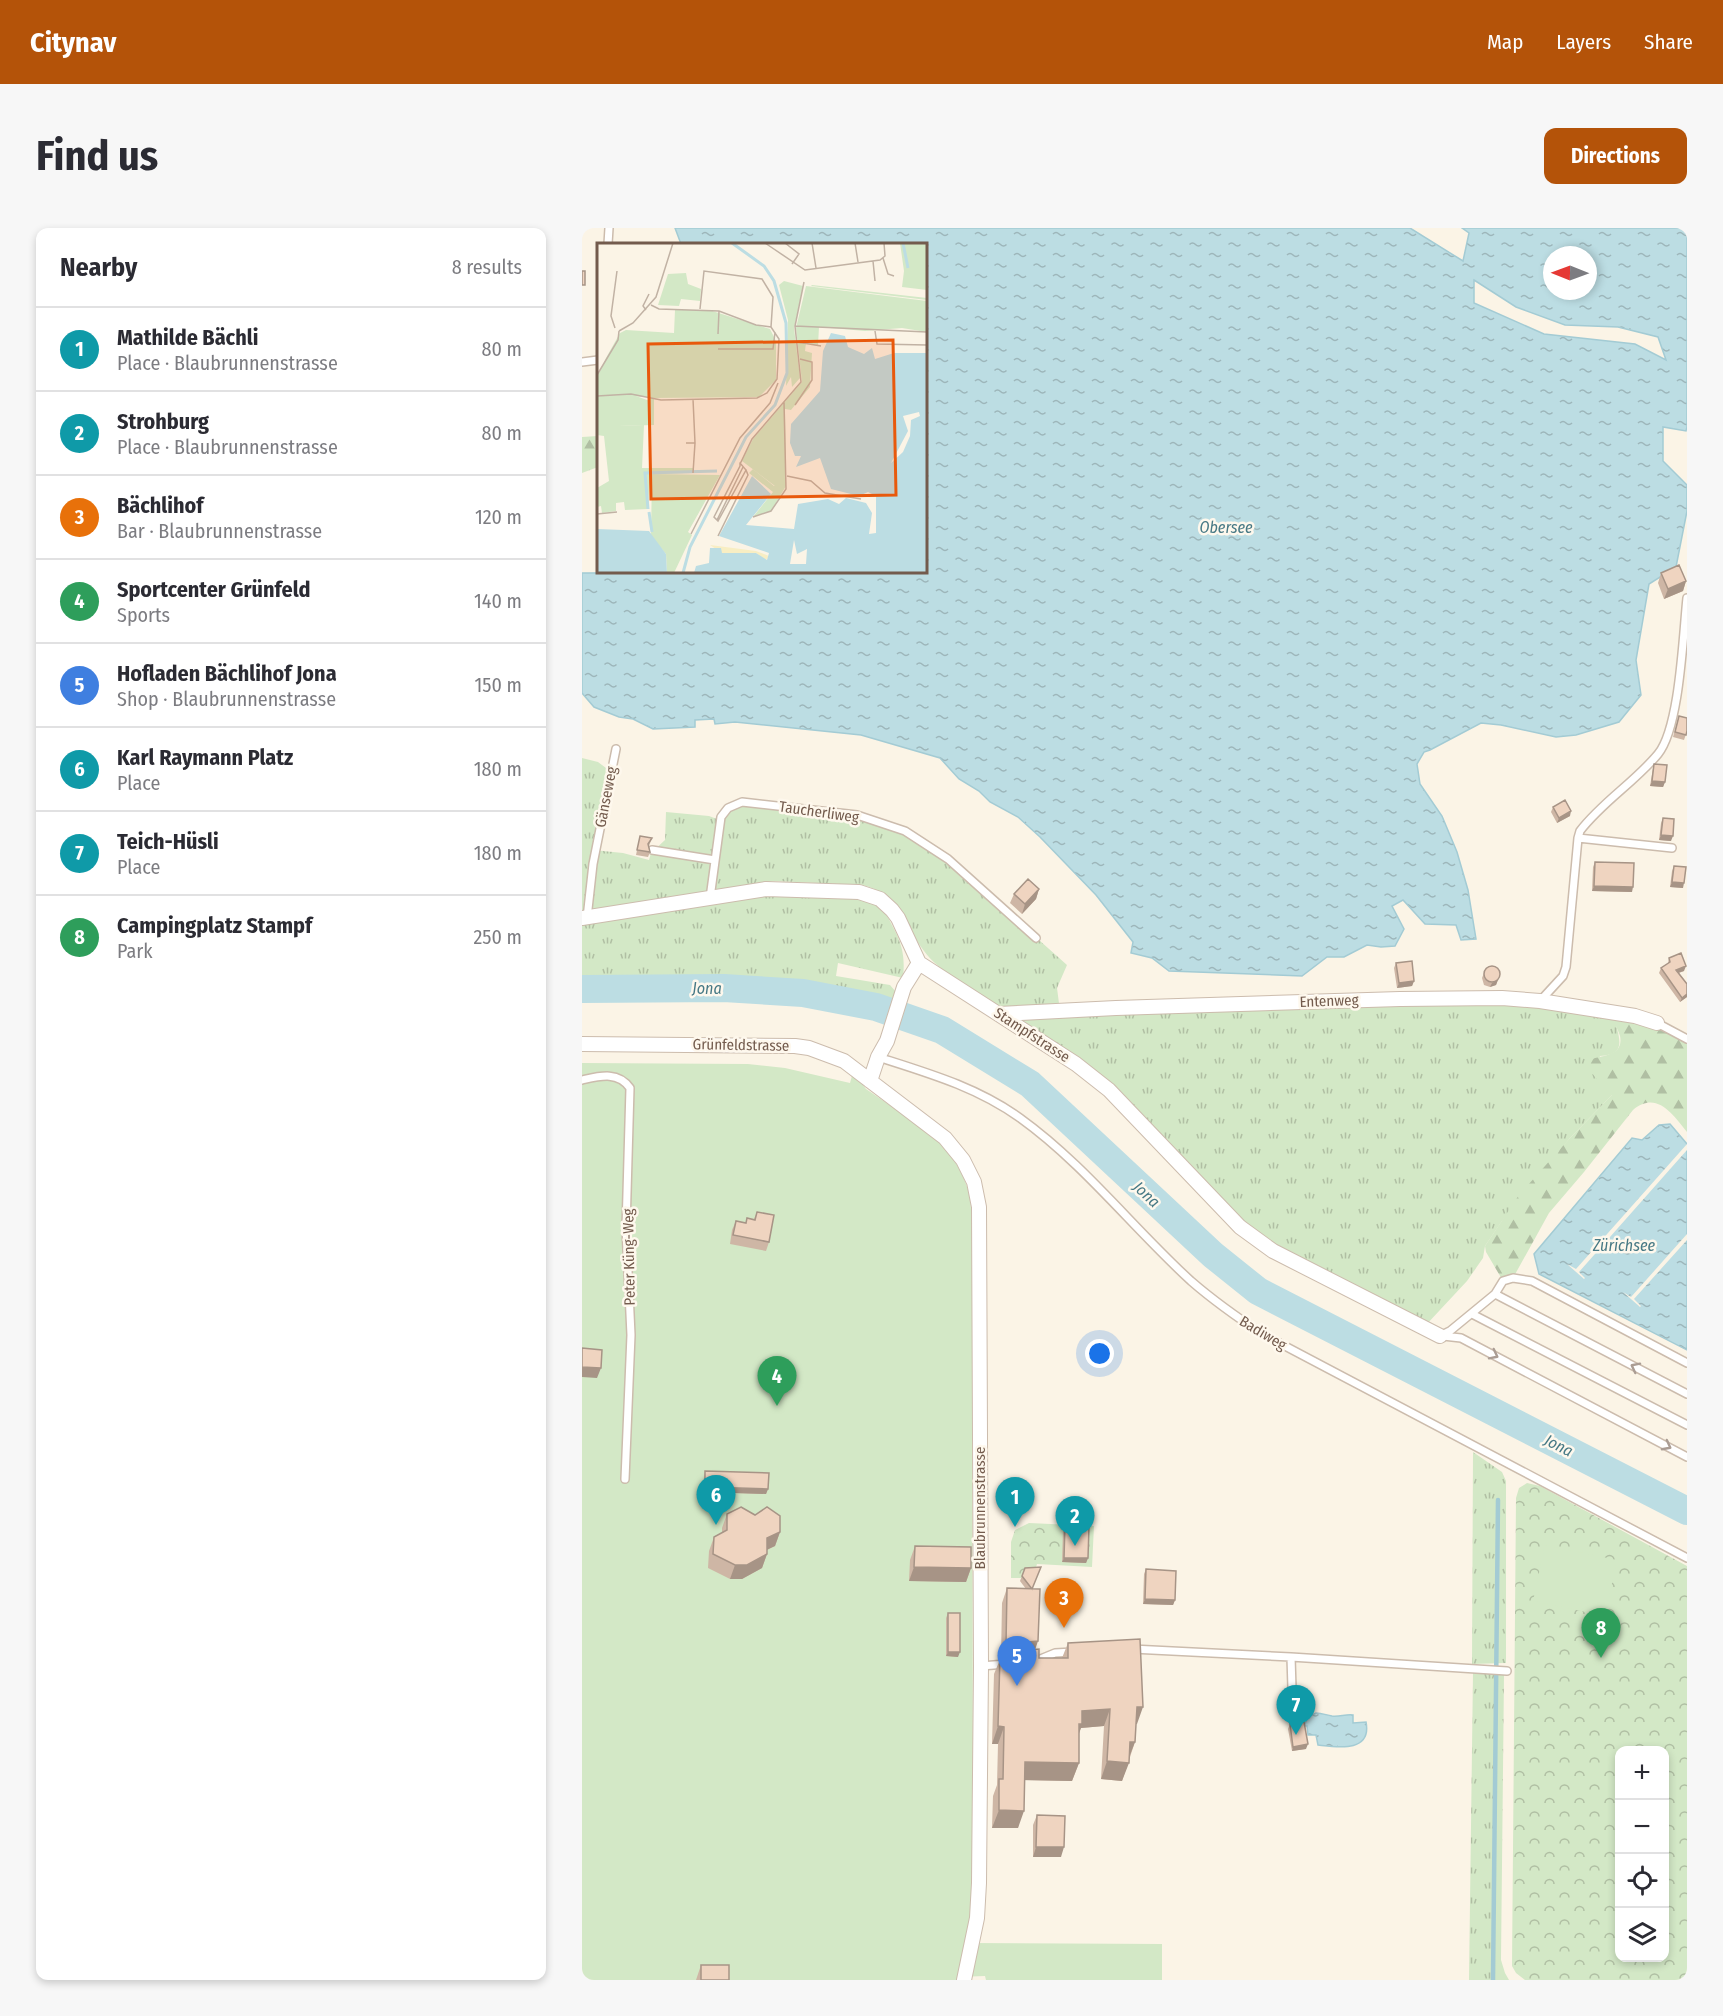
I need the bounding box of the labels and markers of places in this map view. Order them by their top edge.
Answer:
pin: 4 [758,1356,796,1406]
pin: 6 [696,1476,736,1525]
pin: 1 [996,1478,1034,1527]
pin: 2 [1056,1496,1094,1546]
pin: 3 [1044,1578,1084,1628]
pin: 8 [1582,1608,1620,1658]
pin: 5 [998,1636,1036,1686]
pin: 7 [1276,1686,1316,1735]

